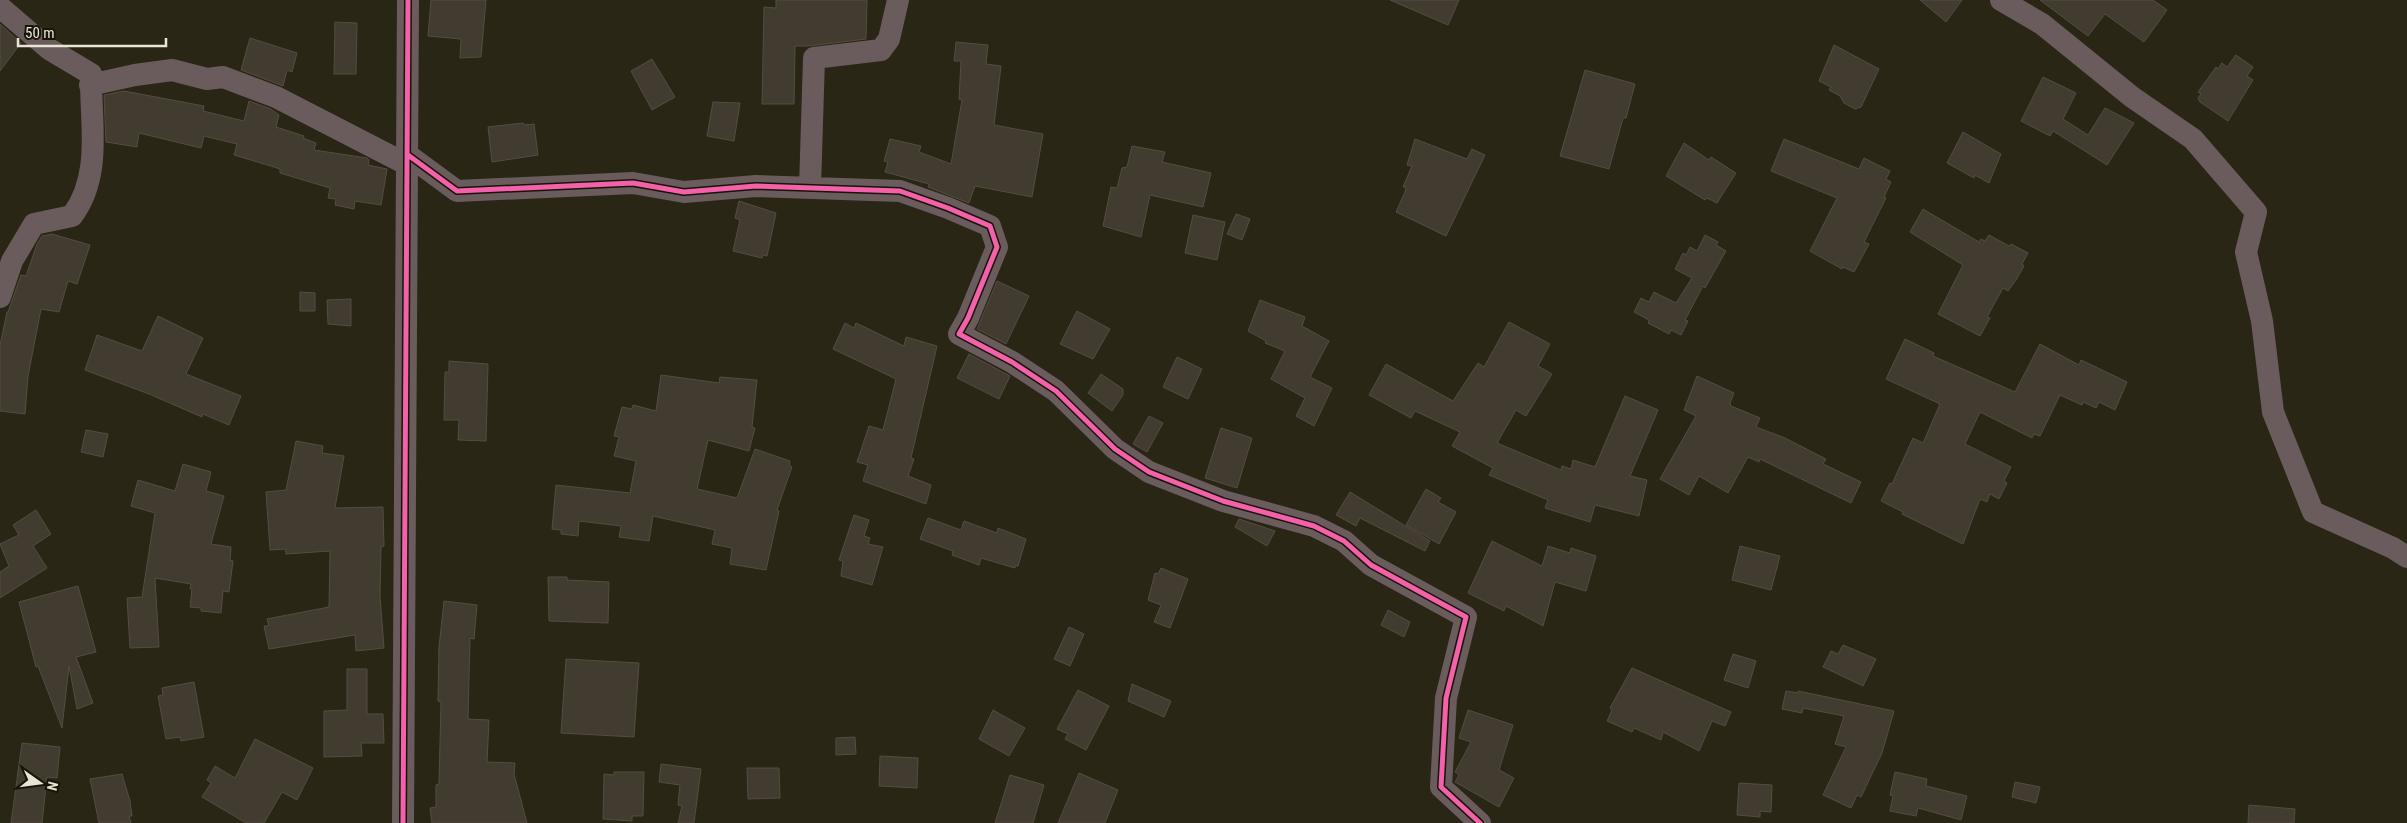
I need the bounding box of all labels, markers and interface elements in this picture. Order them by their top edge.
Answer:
scale bar [18,15,165,47]
text: 50 m [25,24,55,42]
north arrow [15,758,65,808]
text: N [44,780,61,792]

